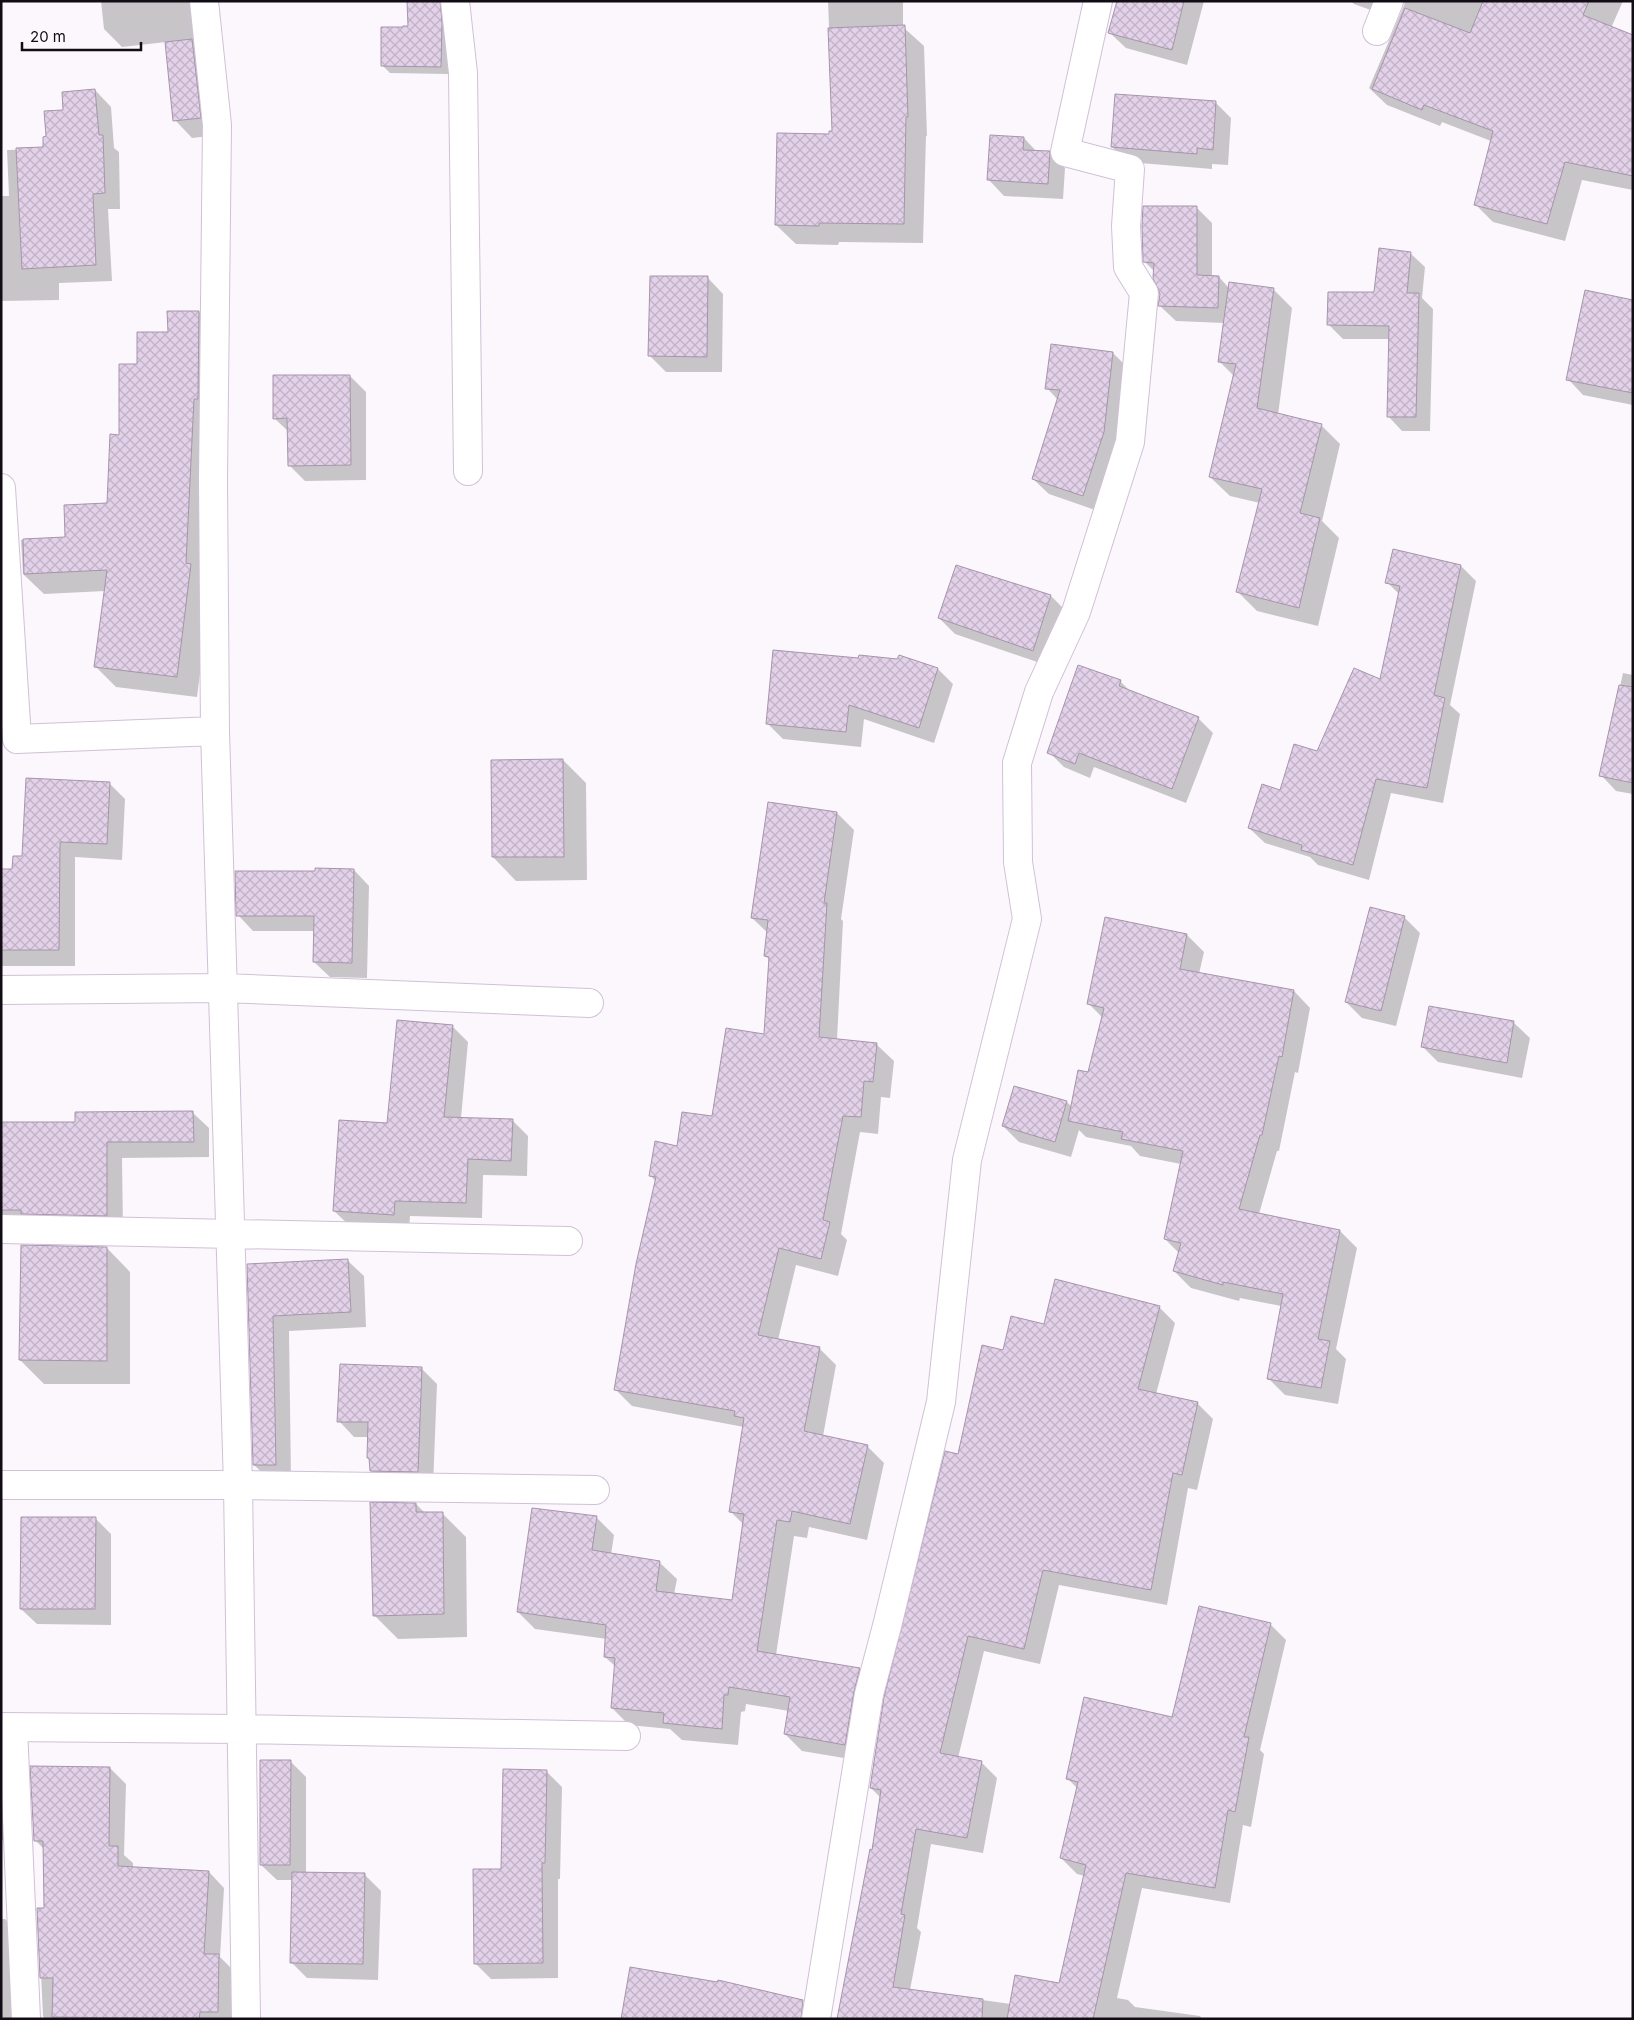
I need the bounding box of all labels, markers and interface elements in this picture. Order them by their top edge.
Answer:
scale bar [22,20,141,52]
text: 20 m [30,27,66,46]

